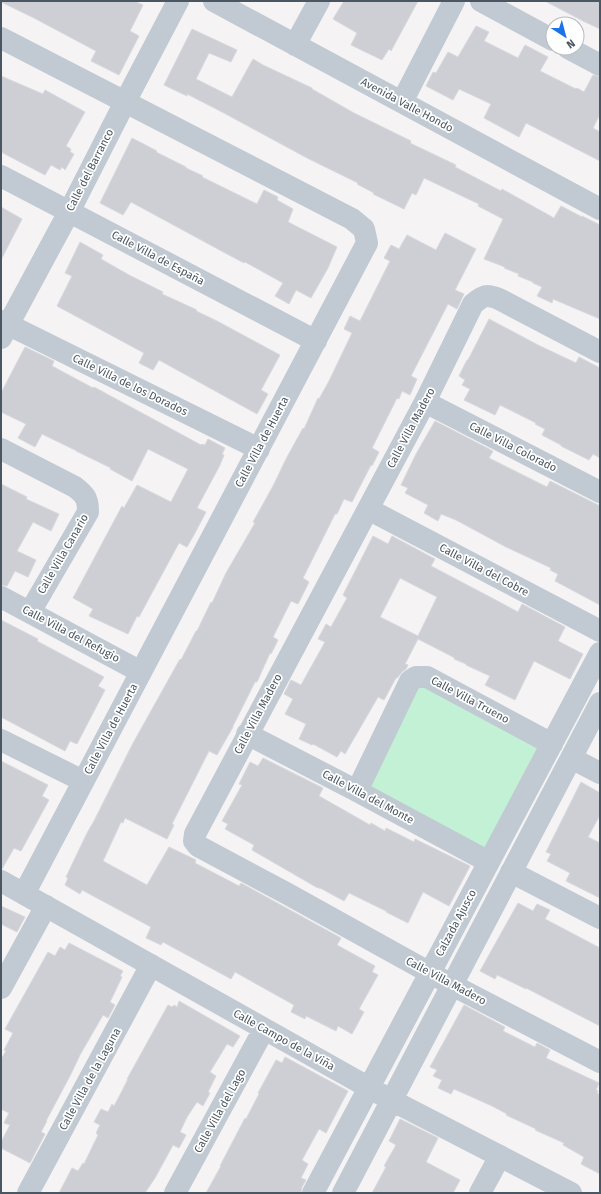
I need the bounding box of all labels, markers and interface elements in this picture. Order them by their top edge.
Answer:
north arrow [545,16,585,56]
text: N [564,36,577,51]
street label: Avenida Valle Hondo [359,75,455,135]
street label: Calle del Barranco [64,127,116,213]
street label: Calle Villa de España [109,228,207,288]
street label: Calle Villa de los Dorados [70,351,190,419]
street label: Calle Villa Madero [384,386,438,470]
street label: Calle Villa de Huerta [232,394,292,490]
street label: Calle Villa Colorado [467,419,559,475]
street label: Calle Villa Canario [35,512,91,596]
street label: Calle Villa del Cobre [437,541,531,599]
street label: Calle Villa del Refugio [20,603,122,665]
street label: Calle Villa Madero [231,672,285,756]
street label: Calle Villa Trueno [429,674,511,726]
street label: Calle Villa de Huerta [81,681,141,777]
street label: Calle Villa del Monte [320,767,416,827]
street label: Calzada Ajusco [433,887,479,959]
street label: Calle Villa Madero [404,954,488,1008]
street label: Calle Campo de la Viña [231,1007,337,1073]
street label: Calle Villa de la Laguna [56,1026,124,1132]
street label: Calle Villa del Lago [192,1067,248,1155]

